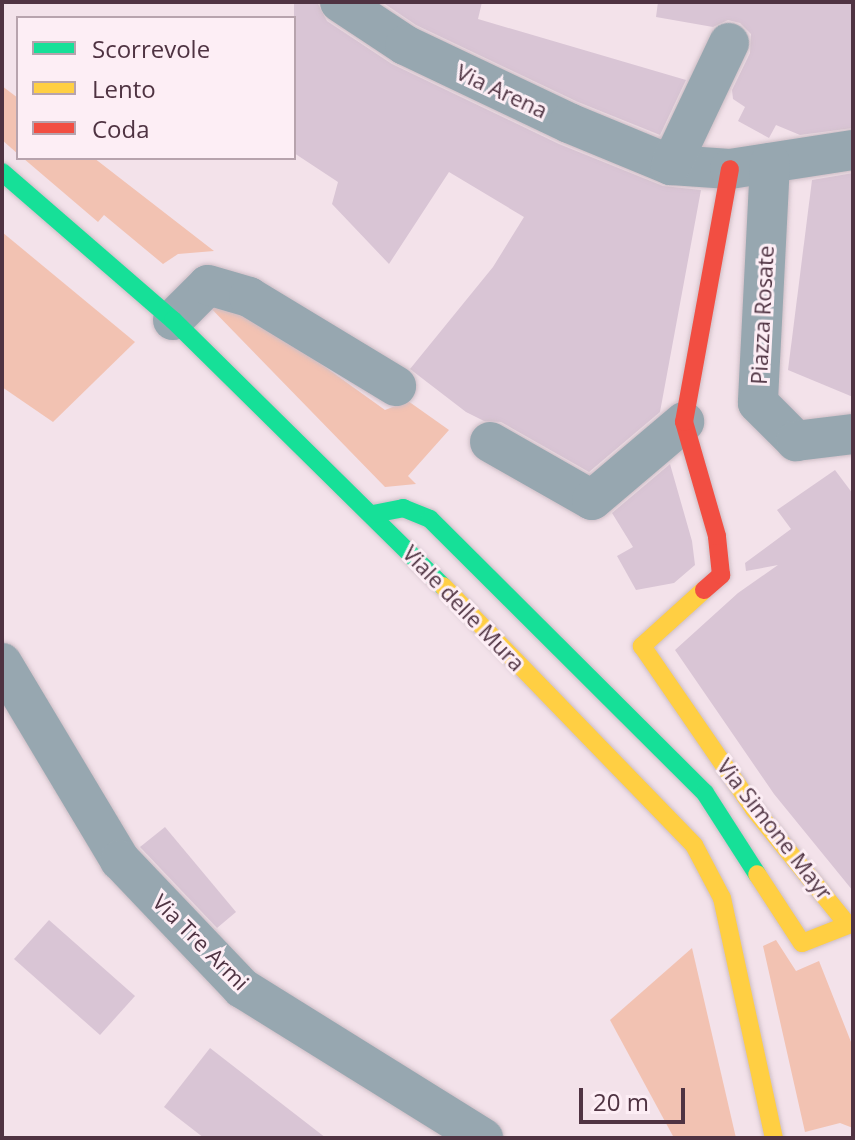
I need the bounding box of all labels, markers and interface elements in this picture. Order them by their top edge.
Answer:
legend [16,16,296,160]
text: Scorrevole [92,32,210,65]
street label: Via Arena [452,58,552,124]
text: Lento [92,72,156,105]
text: Coda [92,112,150,145]
street label: Piazza Rosate [745,245,779,385]
street label: Viale delle Mura [398,540,530,676]
street label: Via Simone Mayr [712,753,838,905]
street label: Via Tre Armi [148,889,254,995]
scale bar [583,1072,689,1122]
text: 20 m [593,1085,649,1118]

